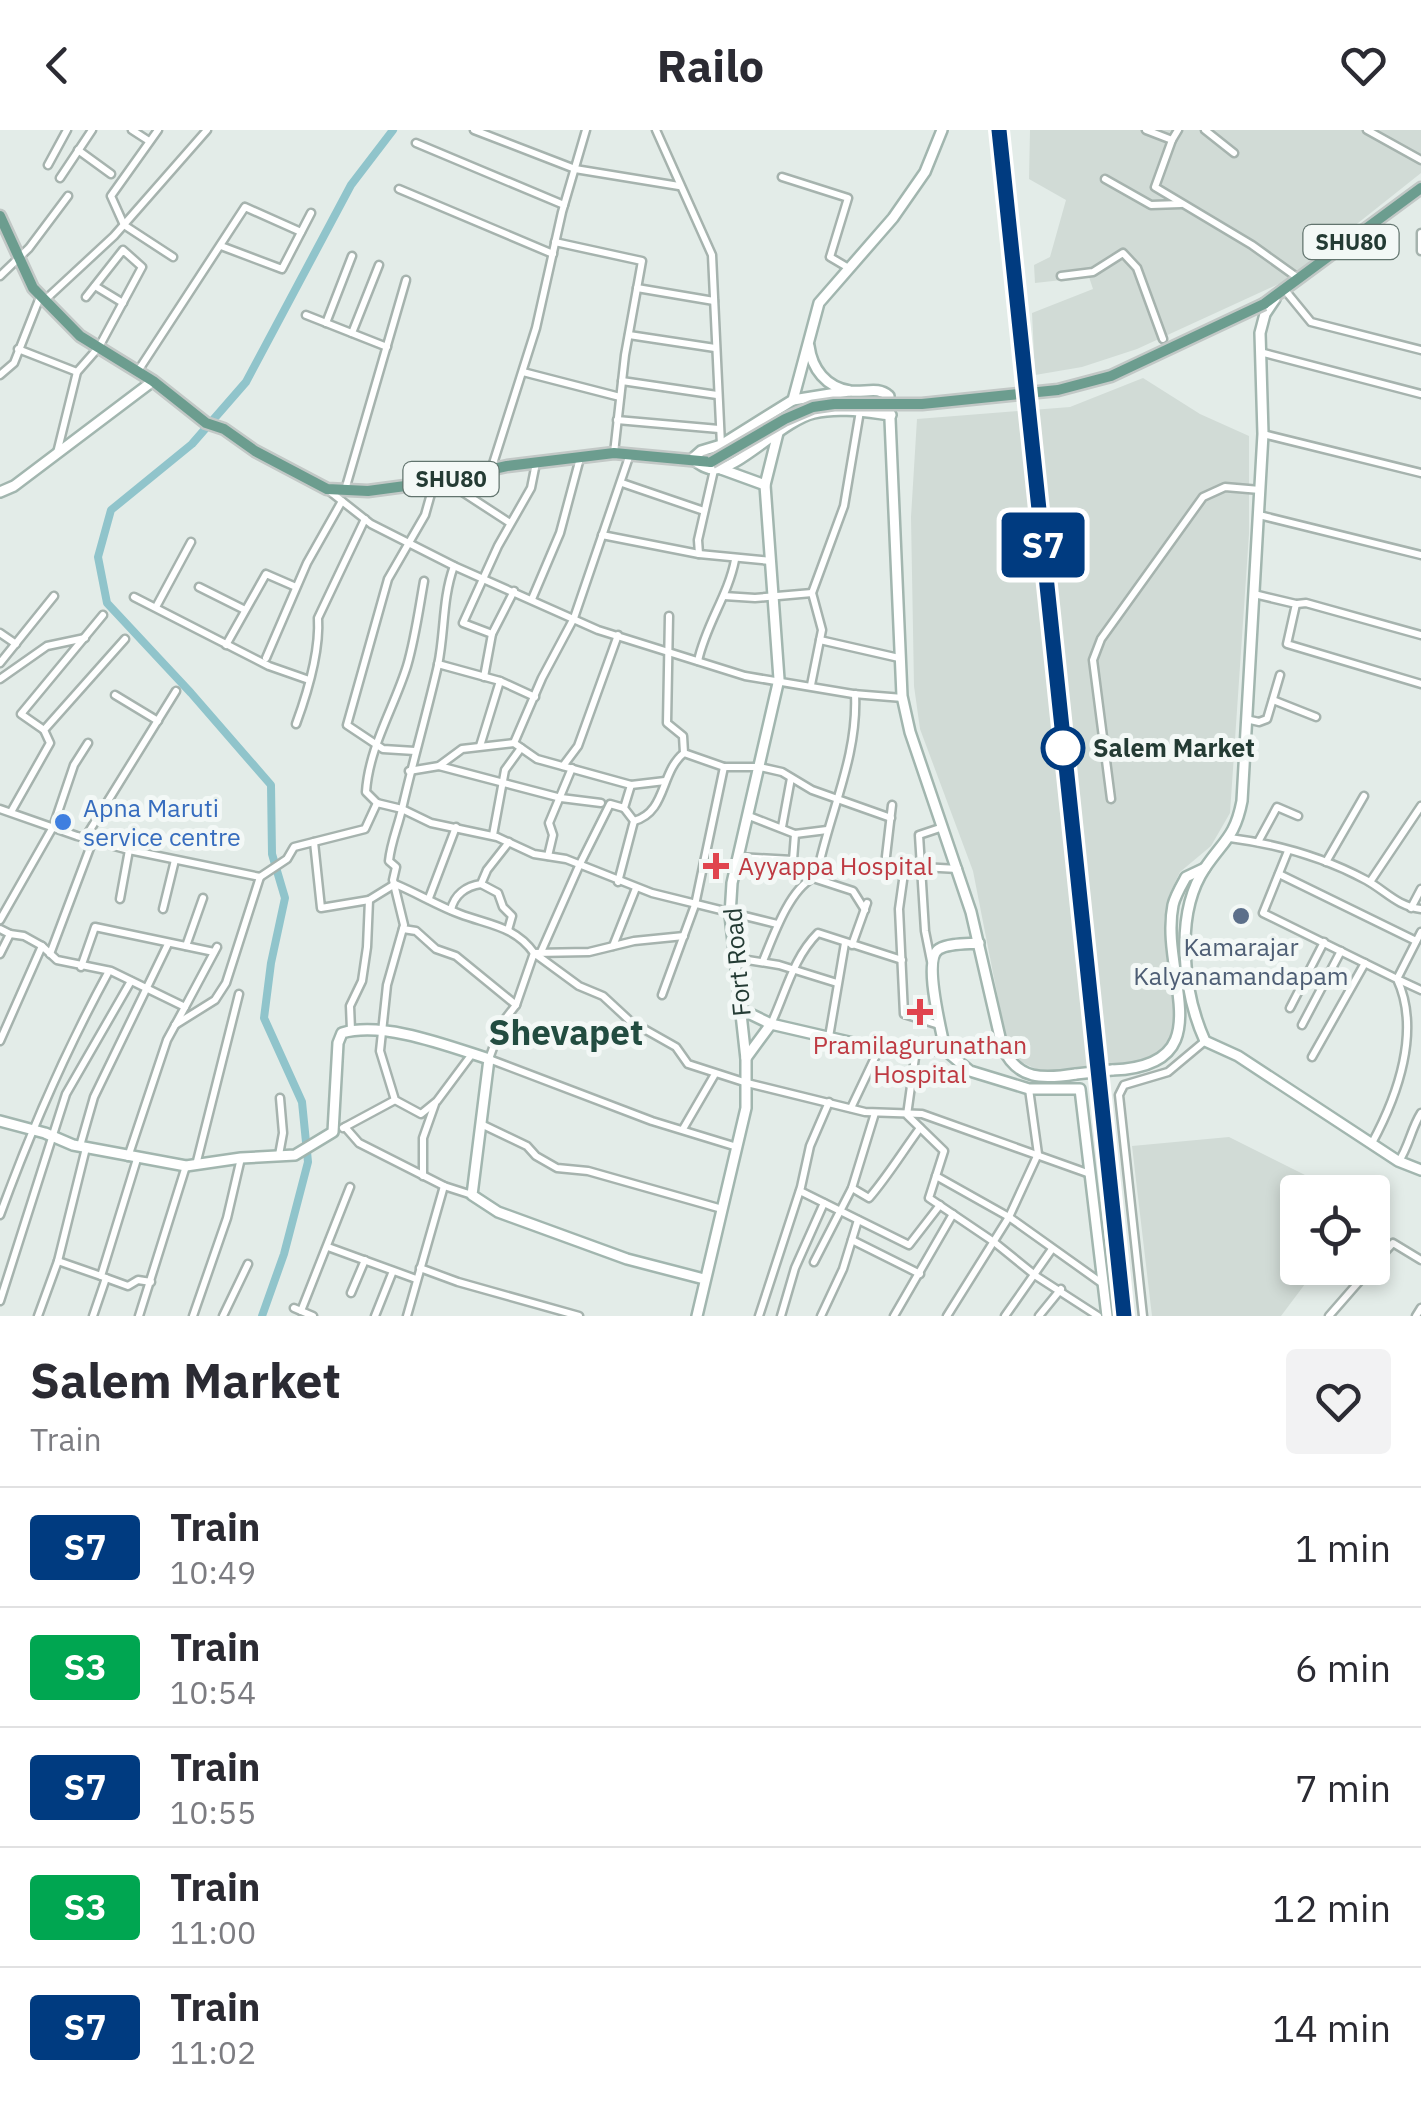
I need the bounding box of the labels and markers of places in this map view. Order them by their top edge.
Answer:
marker: Salem Market [1042,727,1084,769]
place label: Salem Market [1093,731,1255,764]
place label: Apna Maruti service centre [83,791,241,853]
marker: Apna Maruti service centre [52,811,74,833]
place label: Ayyappa Hospital [738,849,934,882]
marker: Ayyappa Hospital [703,853,729,879]
marker: Kamarajar Kalyanamandapam [1230,905,1252,927]
place label: Kamarajar Kalyanamandapam [1133,930,1349,992]
marker: Pramilagurunathan Hospital [907,999,933,1025]
place label: Pramilagurunathan Hospital [813,1028,1027,1090]

